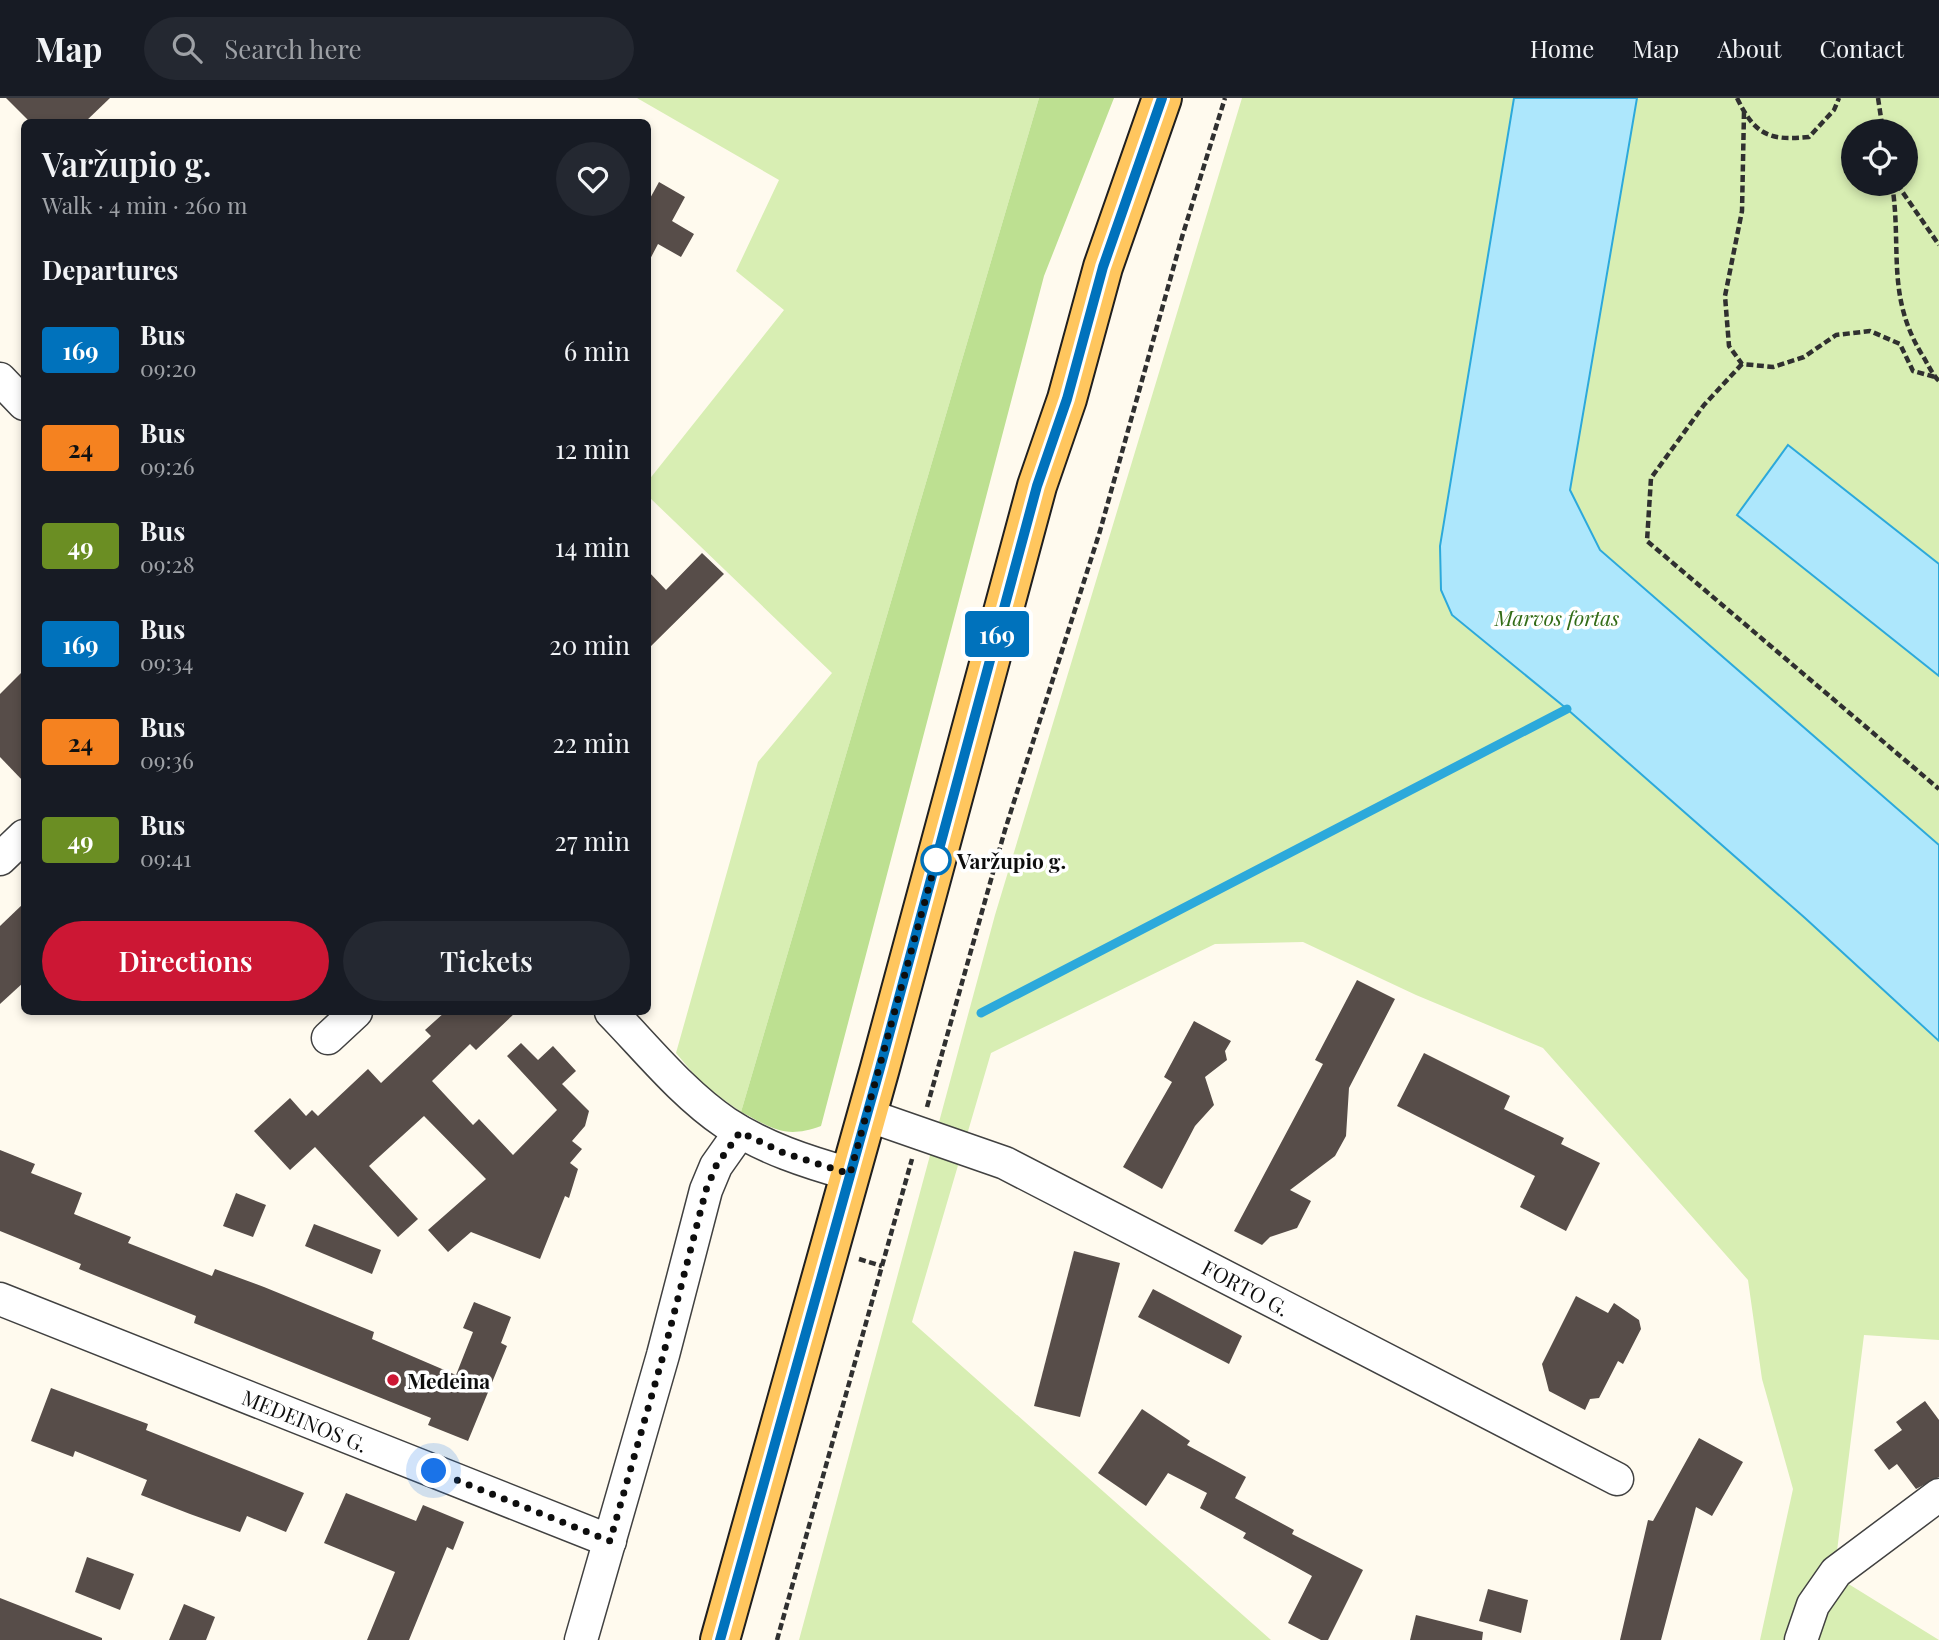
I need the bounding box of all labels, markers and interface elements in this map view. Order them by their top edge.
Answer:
search box [144,17,634,80]
text: Map [35,26,102,70]
icon: search [168,29,206,67]
text: Search here [224,31,362,66]
text: Home [1530,32,1594,64]
text: Map [1632,32,1679,64]
text: About [1717,32,1781,64]
text: Contact [1819,32,1904,64]
map controls [1841,119,1918,196]
button: locate [1841,119,1918,196]
text: Varžupio g. [42,141,211,185]
button: heart [556,142,630,216]
text: Walk · 4 min · 260 m [42,189,247,220]
text: Departures [42,252,178,287]
text: Bus [140,317,185,352]
text: 6 min [564,333,630,368]
text: 169 [63,334,98,366]
text: 09:20 [140,352,196,383]
text: Bus [140,415,185,450]
text: 12 min [555,431,630,466]
text: 24 [68,432,93,464]
text: 09:26 [140,450,195,481]
text: Bus [140,513,185,548]
text: 14 min [555,529,630,564]
text: 49 [68,530,93,562]
text: 09:28 [140,548,195,579]
park label: Marvos fortas [1494,603,1619,631]
text: Bus [140,611,185,646]
line badge: 169 [957,611,1037,657]
text: 169 [979,618,1015,650]
text: 20 min [549,627,630,662]
text: 169 [63,628,98,660]
text: 09:34 [140,646,193,677]
text: Bus [140,709,185,744]
text: 22 min [552,725,630,760]
text: 24 [68,726,93,758]
text: 09:36 [140,744,194,775]
text: Bus [140,807,185,842]
text: 27 min [555,823,630,858]
text: 49 [68,824,93,856]
text: 09:41 [140,842,192,873]
marker: Varžupio g. [921,845,951,875]
place label: Varžupio g. [956,846,1066,874]
button: Directions [42,921,329,1001]
button: Tickets [343,921,630,1001]
street label: FORTO G. [1198,1252,1294,1322]
place label: Medeina [407,1366,490,1394]
marker: Medeina [385,1372,401,1388]
street label: MEDEINOS G. [238,1382,372,1458]
your location [416,1453,451,1488]

